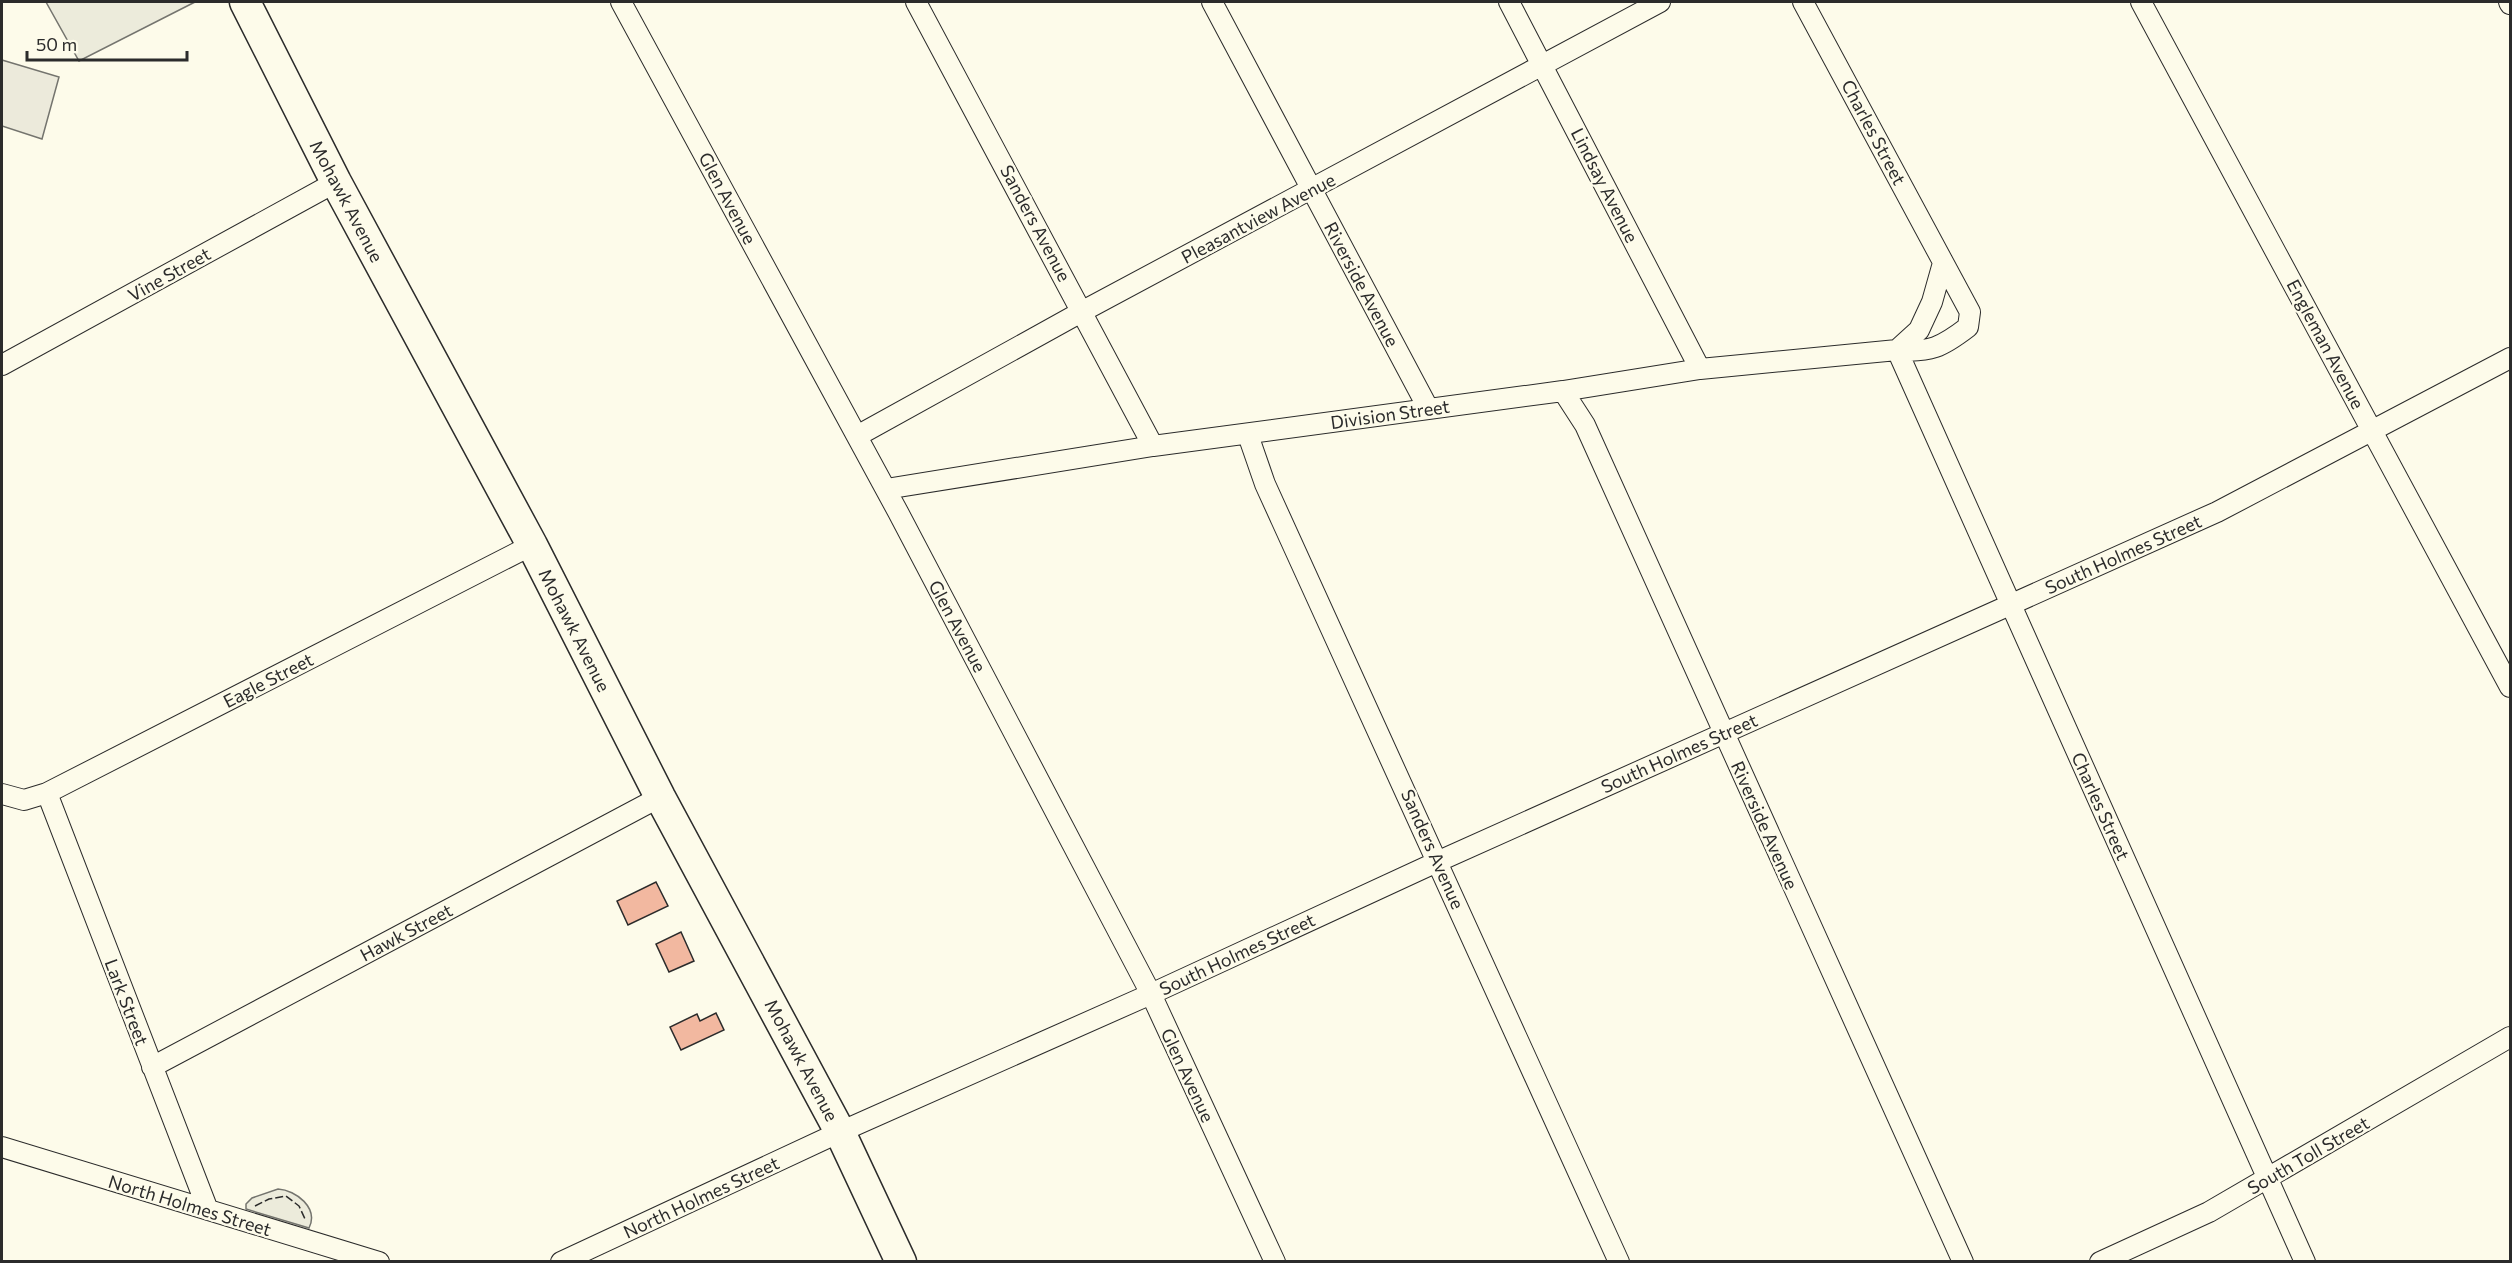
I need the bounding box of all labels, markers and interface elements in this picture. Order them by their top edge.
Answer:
scale bar [27,24,188,62]
text: 50 m [36,33,77,55]
street label: Charles Street [1837,76,1911,188]
street label: Lindsay Avenue [1567,124,1643,246]
street label: Mohawk Avenue [306,136,388,266]
street label: Glen Avenue [695,148,761,248]
street label: Sanders Avenue [996,161,1076,285]
street label: Pleasantview Avenue [1177,168,1339,268]
street label: Riverside Avenue [1320,218,1404,350]
street label: Vine Street [124,242,214,306]
street label: Engleman Avenue [2283,275,2369,413]
street label: Division Street [1329,395,1451,433]
street label: South Holmes Street [2041,510,2205,598]
street label: Mohawk Avenue [535,565,615,695]
street label: Glen Avenue [925,576,991,676]
street label: Eagle Street [219,648,317,712]
street label: South Holmes Street [1597,709,1761,797]
street label: Charles Street [2067,749,2135,863]
street label: Riverside Avenue [1727,757,1803,893]
street label: Sanders Avenue [1397,786,1469,912]
street label: Hawk Street [356,899,456,965]
street label: South Holmes Street [1156,908,1318,1000]
street label: Lark Street [100,956,154,1048]
street label: Mohawk Avenue [761,995,843,1125]
street label: Glen Avenue [1157,1025,1219,1125]
street label: South Toll Street [2243,1111,2373,1199]
street label: North Holmes Street [620,1151,782,1243]
street label: North Holmes Street [106,1170,274,1240]

